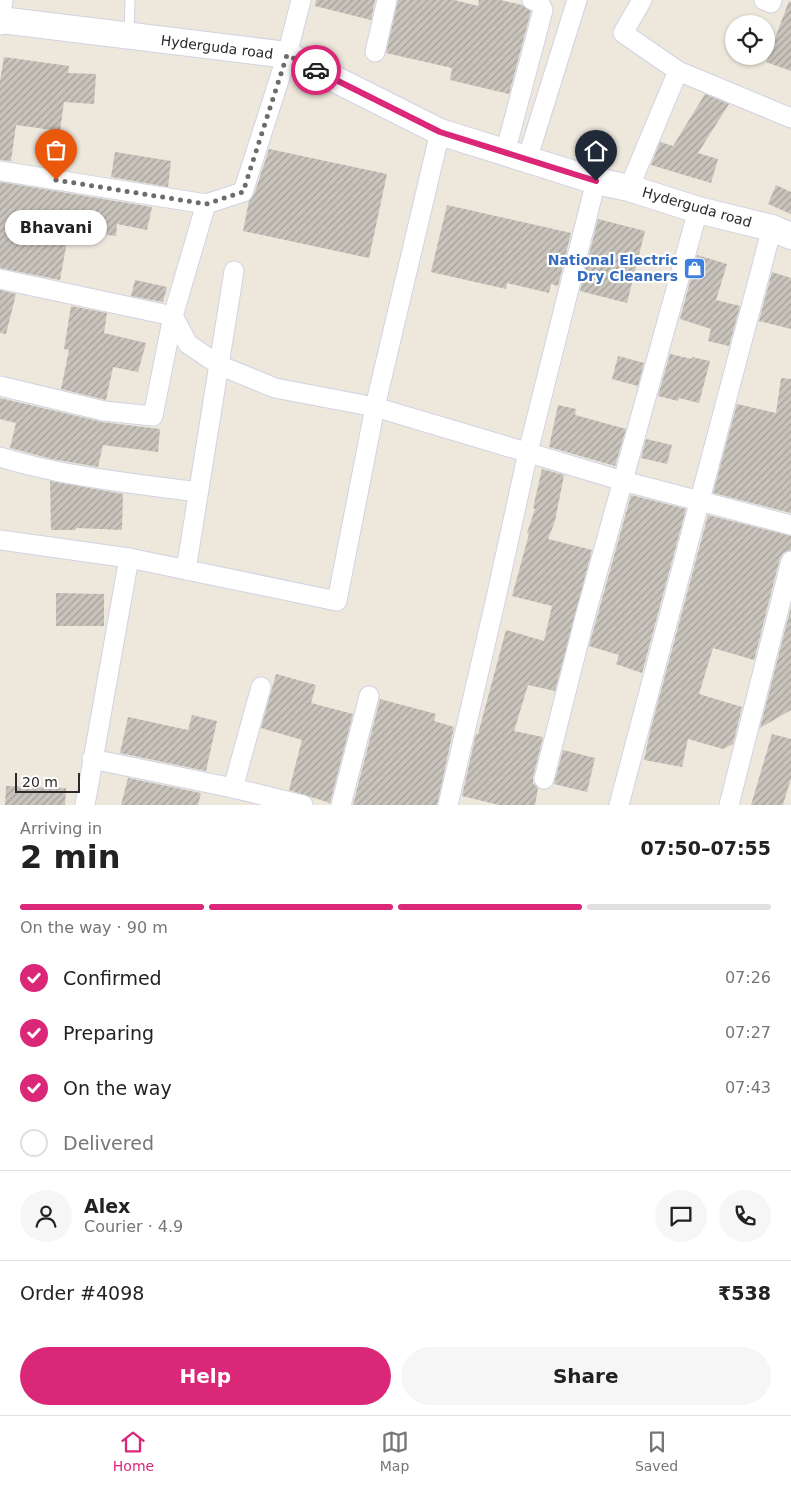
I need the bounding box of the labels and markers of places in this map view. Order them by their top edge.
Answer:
pin [35,129,77,180]
pin [575,130,617,181]
callout: Bhavani [5,210,107,245]
place label: National Electric Dry Cleaners [548,252,678,284]
shop icon: National Electric Dry Cleaners [682,256,706,280]

